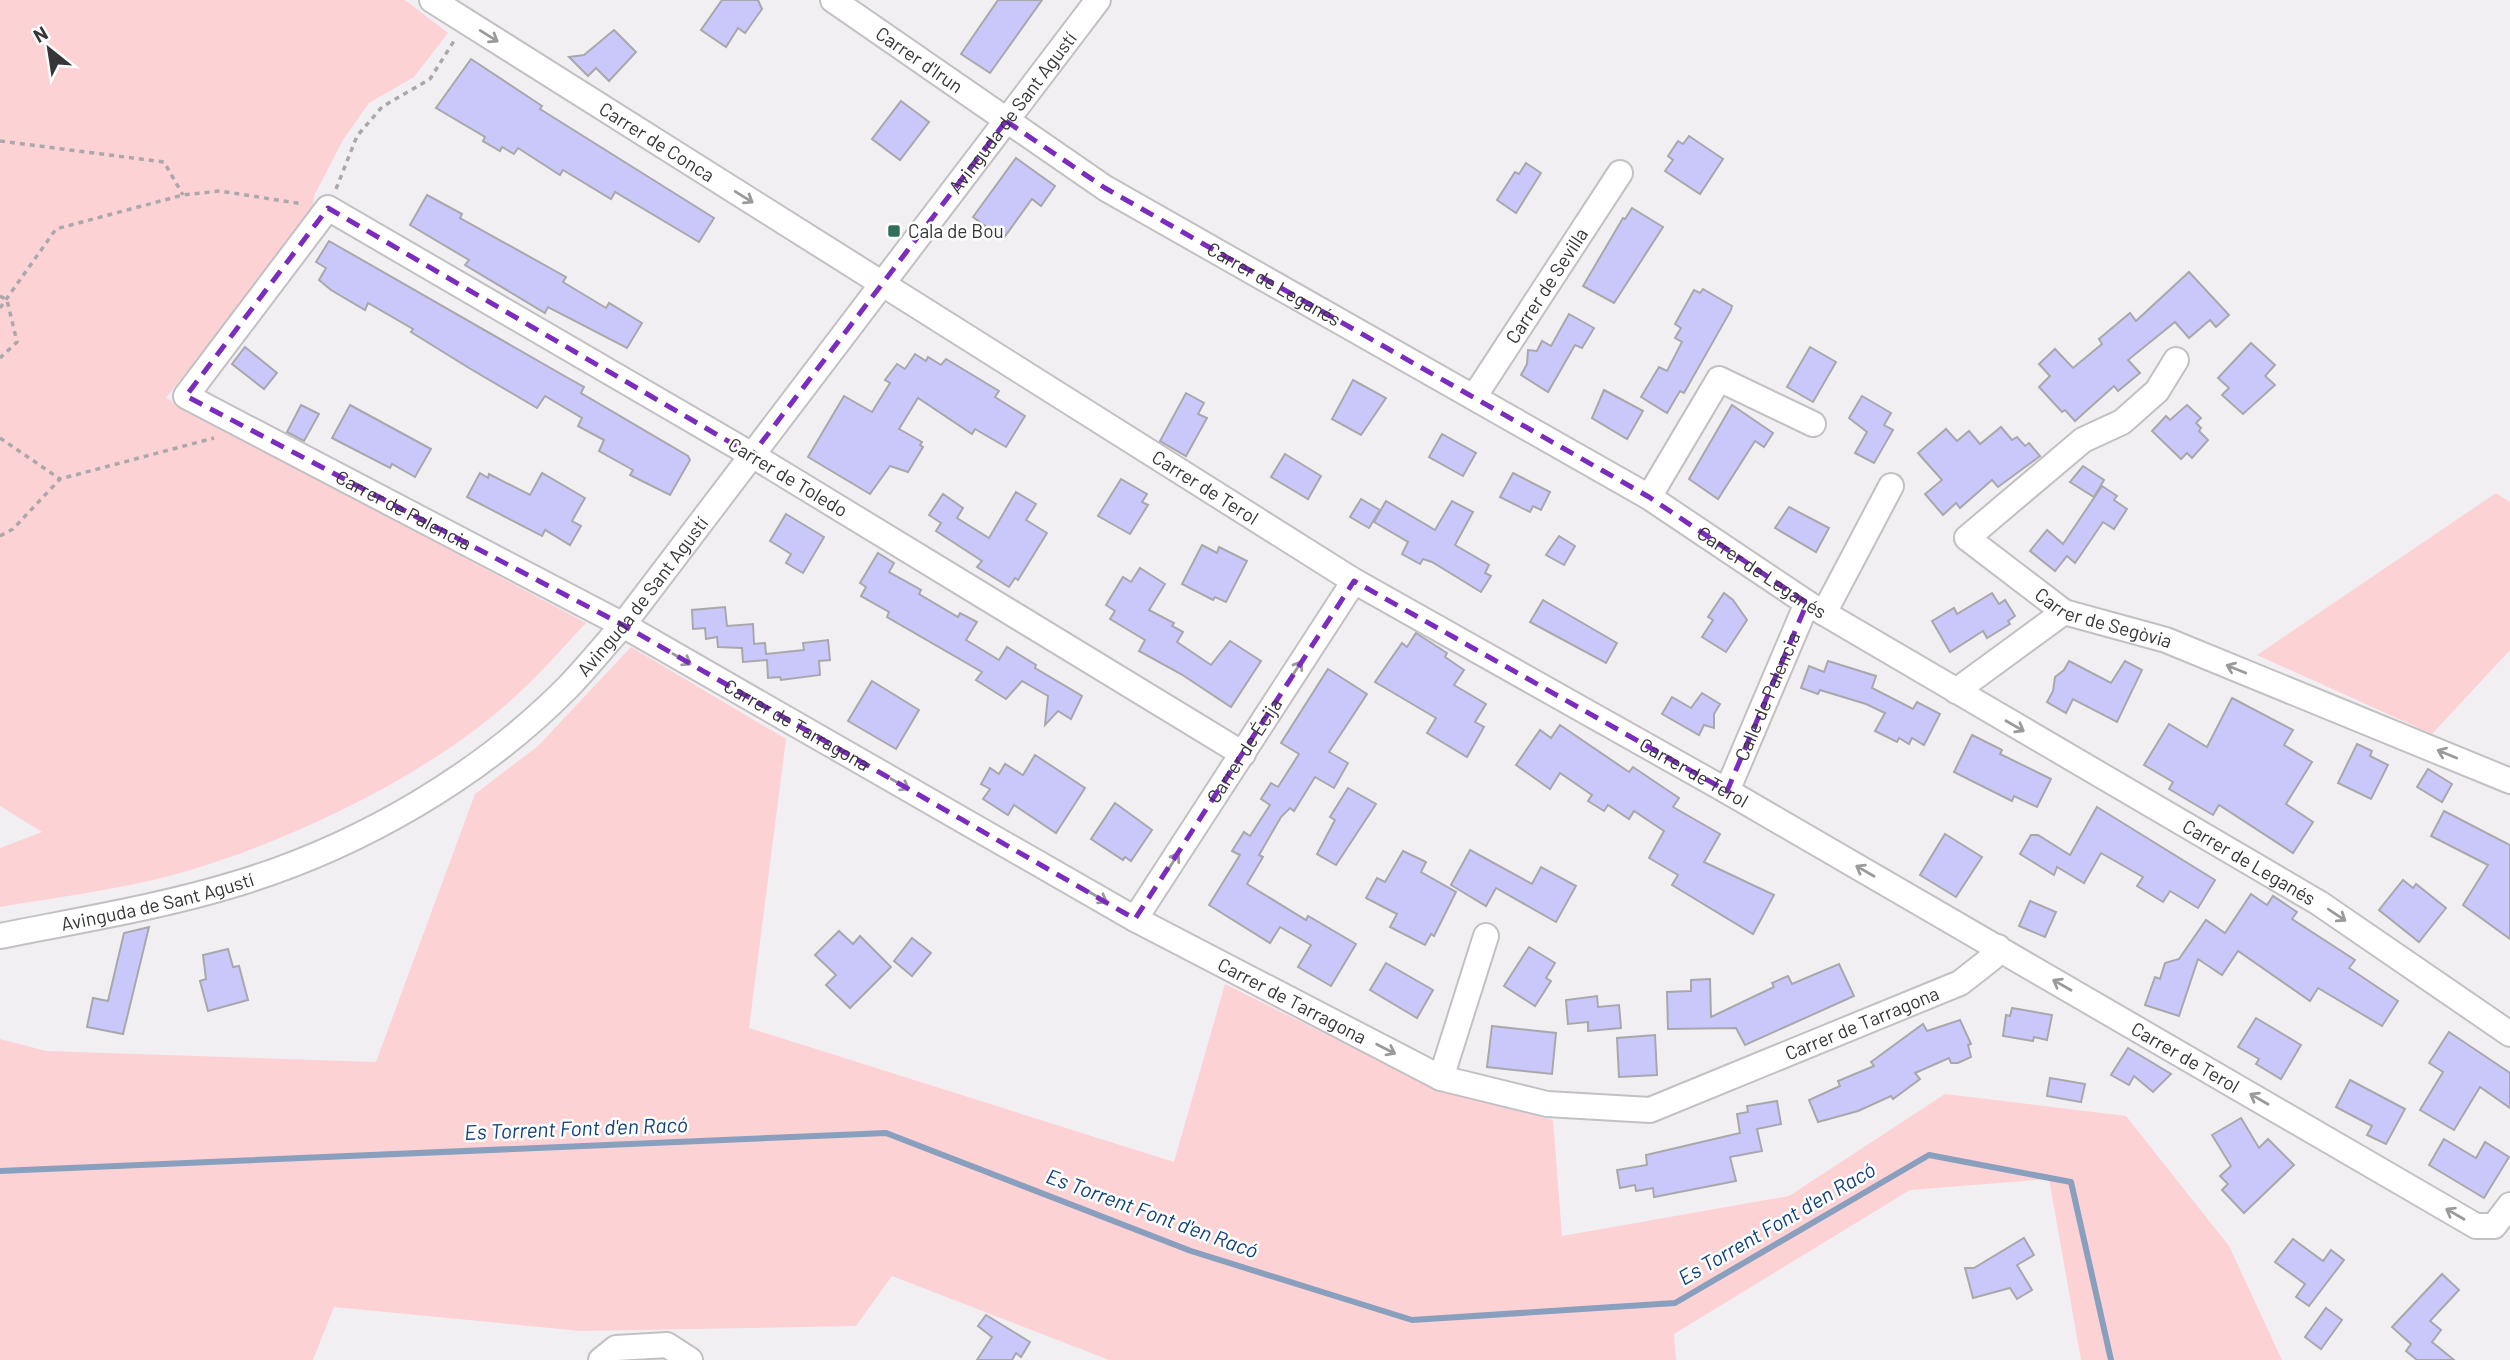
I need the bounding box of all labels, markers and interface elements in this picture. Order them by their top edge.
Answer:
north arrow [14,14,84,84]
text: N [29,21,51,47]
street label: Carrer d'Irun [872,21,968,97]
street label: Avinguda de Sant Agustí [943,27,1081,198]
one-way arrow [479,30,499,44]
street label: Carrer de Conca [595,97,719,186]
one-way arrow [734,189,753,204]
place label: Cala de Bou [908,219,1004,242]
marker: Cala de Bou [886,223,902,239]
street label: Carrer de Sevilla [1500,223,1592,347]
street label: Carrer de Leganés [1203,236,1345,331]
street label: Carrer de Toledo [724,432,852,521]
street label: Carrer de Terol [1148,445,1263,529]
street label: Carrer de Palencia [332,465,476,555]
street label: Avinguda de Sant Agustí [572,512,712,681]
street label: Carrer de Leganés [1693,521,1831,623]
street label: Carrer de Segòvia [2031,582,2176,652]
street label: Calle de Palencia [1729,628,1805,764]
one-way arrow [671,652,691,666]
one-way arrow [1290,661,1304,681]
one-way arrow [2226,661,2248,674]
street label: Carrer de Tarragona [720,673,874,775]
street label: Carrer de Écija [1201,693,1286,807]
one-way arrow [2004,719,2024,733]
street label: Carrer de Terol [1636,732,1753,812]
one-way arrow [2437,747,2458,760]
one-way arrow [890,777,910,791]
street label: Carrer de Leganés [2179,814,2320,910]
one-way arrow [1166,852,1180,872]
one-way arrow [1856,864,1876,878]
street label: Avinguda de Sant Agustí [59,867,256,935]
one-way arrow [1087,890,1107,904]
one-way arrow [2327,908,2347,922]
street label: Carrer de Tarragona [1214,952,1371,1048]
one-way arrow [2053,977,2073,991]
street label: Carrer de Tarragona [1781,981,1942,1065]
street label: Carrer de Terol [2127,1016,2244,1097]
one-way arrow [1375,1043,1396,1056]
one-way arrow [2249,1092,2269,1106]
water label: Es Torrent Font d'en Racó [464,1111,688,1144]
water label: Es Torrent Font d'en Racó [1673,1156,1879,1289]
water label: Es Torrent Font d'en Racó [1043,1163,1262,1263]
one-way arrow [2446,1207,2466,1221]

